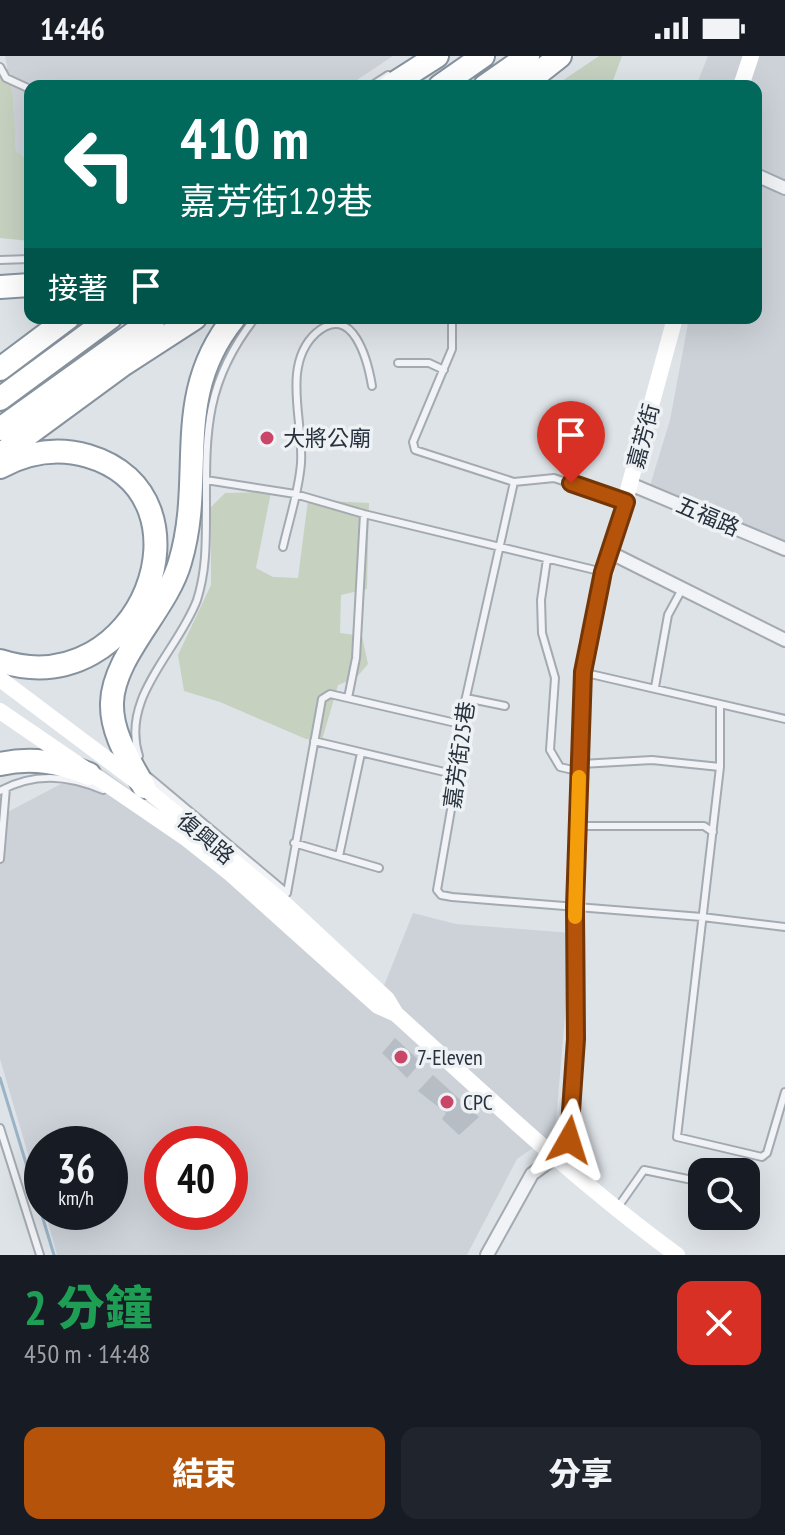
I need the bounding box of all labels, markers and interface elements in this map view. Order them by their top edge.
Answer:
text: 14:46 [40,9,105,48]
text: 410 m [180,102,309,174]
icon: left [48,112,152,216]
text: 嘉芳街129巷 [180,177,373,224]
icon: arrive [124,264,168,308]
text: 接著 [48,268,108,307]
street label: 嘉芳街 [621,400,665,472]
pin [537,401,605,483]
icon: arrive [549,413,593,457]
place label: 大將公廟 [283,424,371,452]
marker: 大將公廟 [258,429,276,447]
street label: 五福路 [672,490,744,542]
street label: 嘉芳街25巷 [438,700,480,810]
street label: 復興路 [172,806,240,870]
place label: 7-Eleven [417,1043,483,1071]
marker: 7-Eleven [392,1048,410,1066]
place label: CPC [463,1088,493,1116]
marker: CPC [438,1093,456,1111]
position arrow [527,1098,611,1182]
speed limit sign: 40 [144,1126,248,1230]
text: 36 [57,1142,95,1194]
map controls [688,1158,760,1230]
button: search [688,1158,760,1230]
text: km/h [58,1185,94,1211]
text: 2 分鐘 [24,1276,153,1338]
button: close [677,1281,761,1365]
text: 450 m · 14:48 [24,1337,150,1370]
button: 結束 [24,1427,385,1519]
button: 分享 [401,1427,761,1519]

